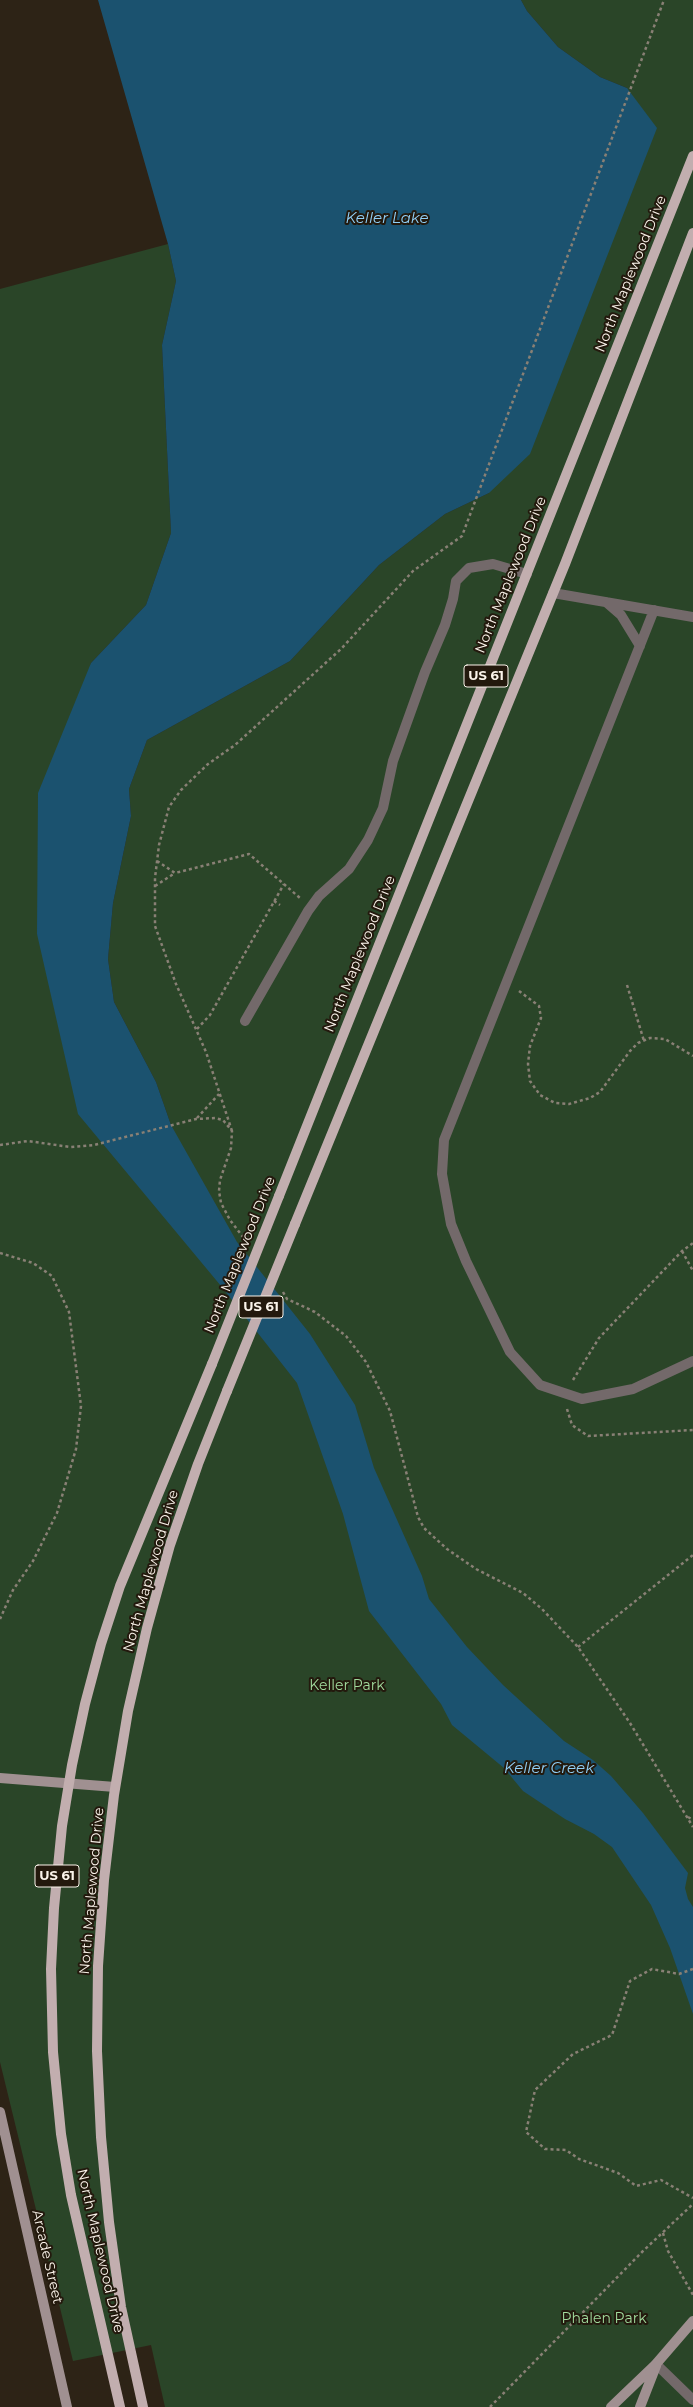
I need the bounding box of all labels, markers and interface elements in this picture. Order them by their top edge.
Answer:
street label: North Maplewood Drive [592,193,670,355]
water label: Keller Lake [346,210,428,228]
street label: North Maplewood Drive [472,494,550,656]
road number: US 61 [464,665,508,687]
street label: North Maplewood Drive [321,873,399,1035]
street label: North Maplewood Drive [201,1174,279,1336]
road number: US 61 [239,1296,283,1318]
street label: North Maplewood Drive [120,1488,182,1654]
park label: Keller Park [309,1678,385,1694]
water label: Keller Creek [504,1760,594,1778]
street label: North Maplewood Drive [76,1807,108,1975]
road number: US 61 [35,1865,79,1887]
street label: North Maplewood Drive [73,2168,127,2334]
street label: Arcade Street [28,2209,66,2305]
park label: Phalen Park [561,2311,647,2327]

